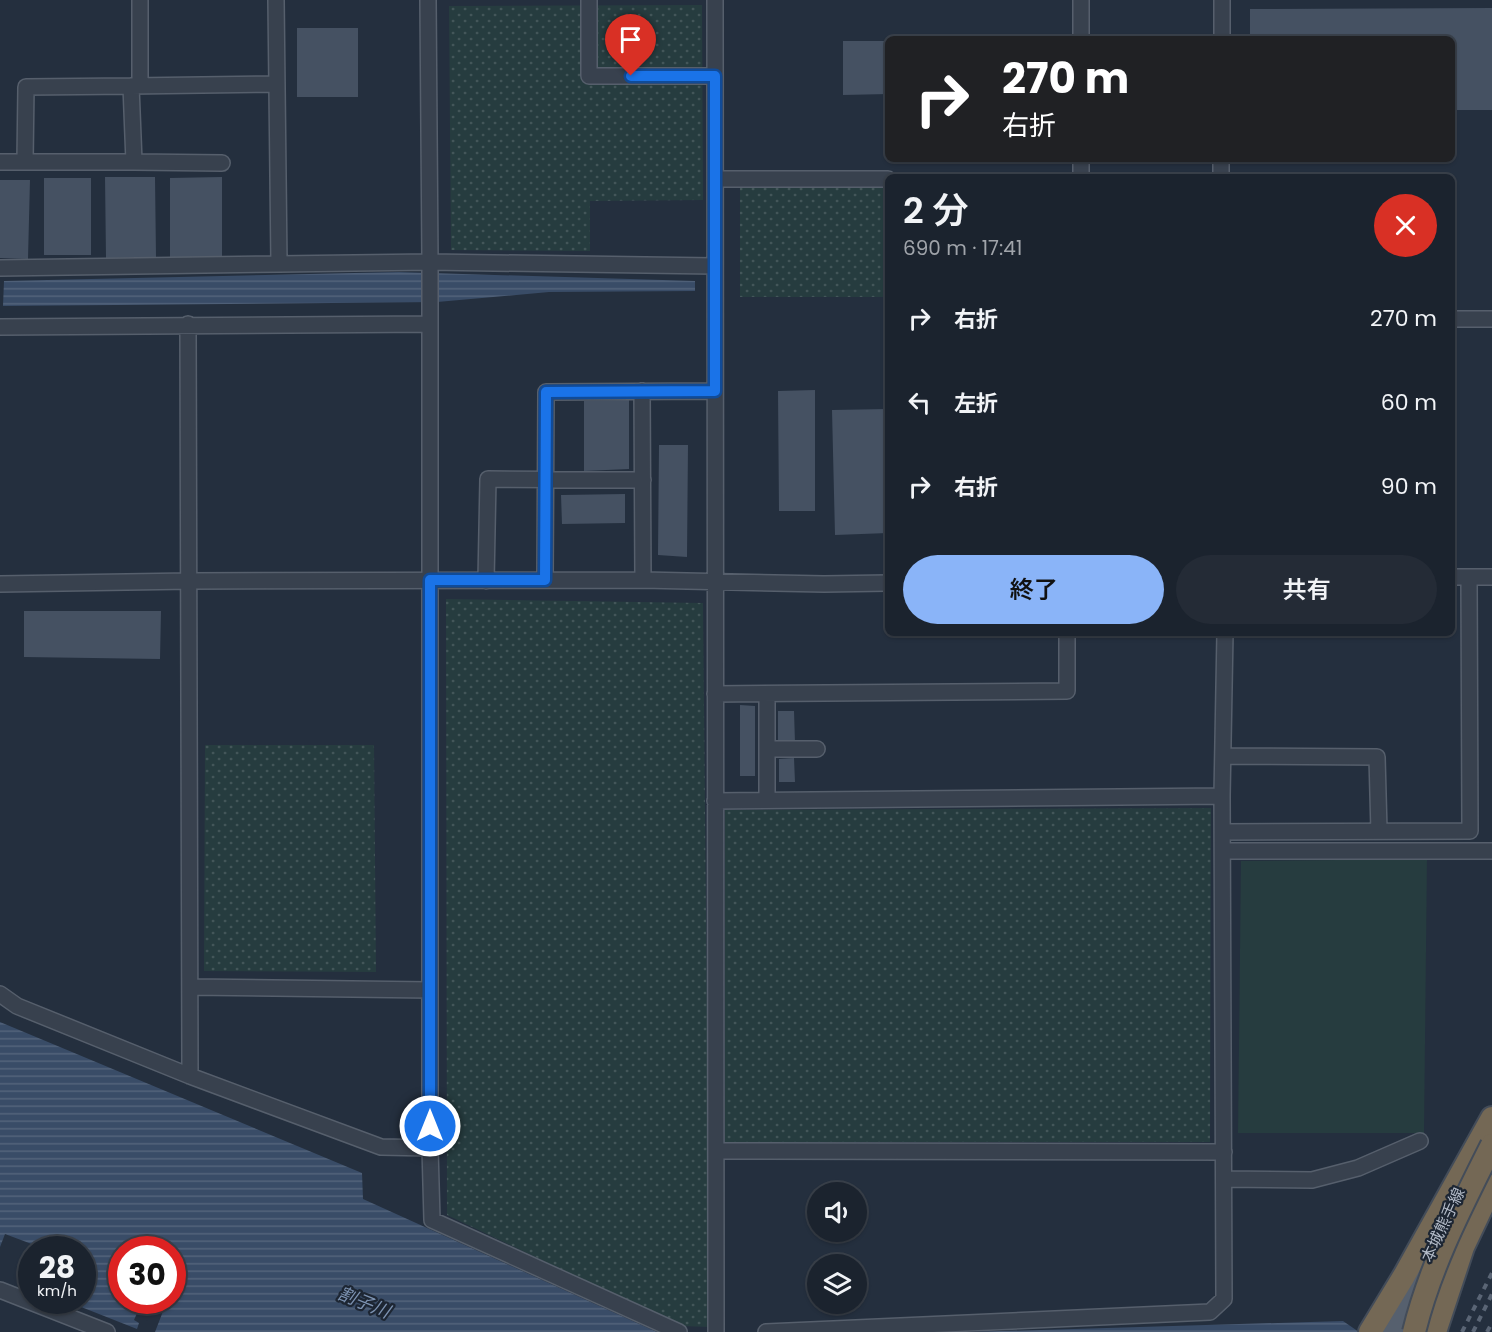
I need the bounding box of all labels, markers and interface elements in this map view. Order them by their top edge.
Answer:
pin [605,14,656,76]
icon: arrive [614,23,647,56]
text: 270 m [1002,49,1129,108]
icon: right [903,60,981,138]
text: 右折 [1002,107,1056,144]
text: 2 分 [903,185,968,236]
button: close [1374,194,1437,257]
text: 690 m · 17:41 [903,234,1022,262]
icon: right [903,302,936,335]
text: 270 m [1370,303,1437,334]
text: 右折 [954,304,998,335]
icon: left [903,386,936,419]
text: 60 m [1381,387,1437,418]
text: 左折 [954,388,998,419]
icon: right [903,470,936,503]
text: 90 m [1381,471,1437,502]
text: 右折 [954,472,998,503]
button: 終了 [903,555,1164,624]
button: 共有 [1176,555,1437,624]
position arrow [398,1094,462,1158]
map controls [807,1182,867,1314]
button: sound [807,1182,867,1242]
street label: 本城熊手線 [1416,1184,1470,1266]
speed limit sign: 30 [108,1236,186,1314]
text: 28 [39,1246,75,1289]
button: layers [807,1254,867,1314]
text: km/h [37,1280,77,1301]
water label: 割子川 [334,1280,396,1324]

